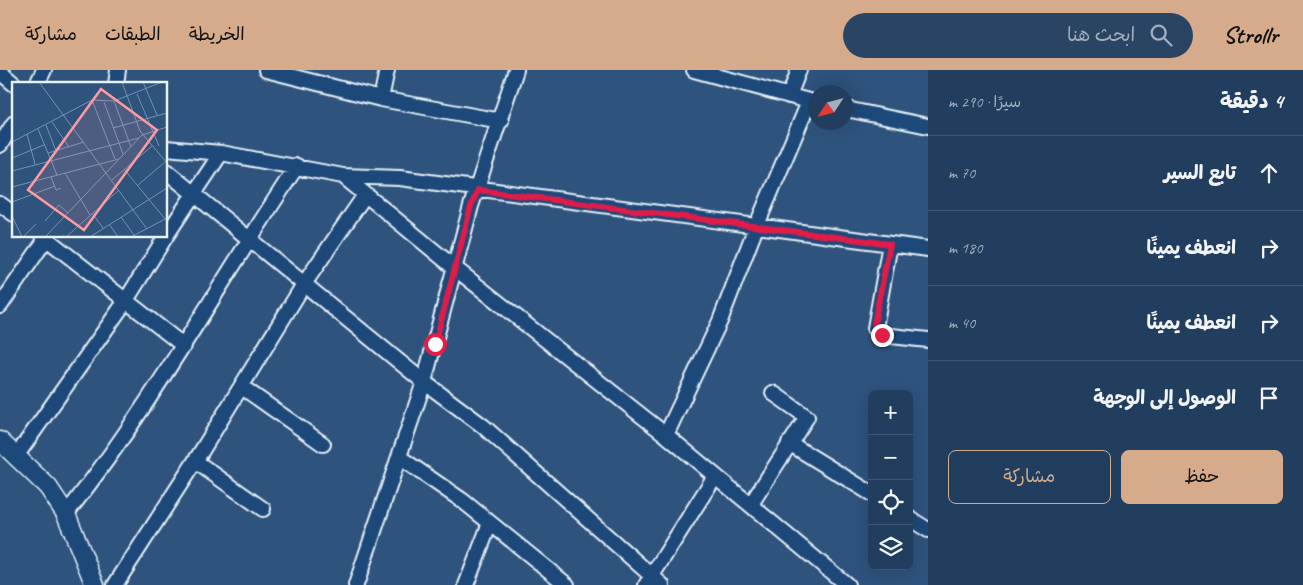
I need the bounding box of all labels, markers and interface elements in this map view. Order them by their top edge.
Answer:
search box [843,13,1193,58]
text: Strollr [1223,20,1278,50]
icon: search [1147,21,1175,49]
text: مشاركة [25,23,77,45]
text: الطبقات [105,23,161,45]
text: الخريطة [189,23,245,45]
text: ابحث هنا [1067,23,1135,47]
inset map [12,82,168,238]
north arrow [808,85,853,130]
text: 4 دقيقة [1220,88,1283,114]
text: سيرًا · 290 m [948,92,1021,112]
icon: ahead [1255,159,1283,187]
text: تابع السير [1164,161,1236,185]
text: 70 m [948,163,975,183]
icon: right [1255,234,1283,262]
text: انعطف يمينًا [1147,236,1236,260]
text: 180 m [948,238,982,258]
icon: right [1255,309,1283,337]
text: انعطف يمينًا [1147,311,1236,335]
text: 40 m [948,313,975,333]
route end [871,324,894,347]
route start [424,333,447,356]
icon: arrive [1255,384,1283,412]
text: الوصول إلى الوجهة [1093,386,1236,410]
map controls [868,390,913,570]
button: + [868,390,913,435]
button: − [868,435,913,480]
button: مشاركة [948,450,1111,504]
button: حفظ [1121,450,1283,504]
button: locate [868,480,913,525]
button: layers [868,525,913,570]

